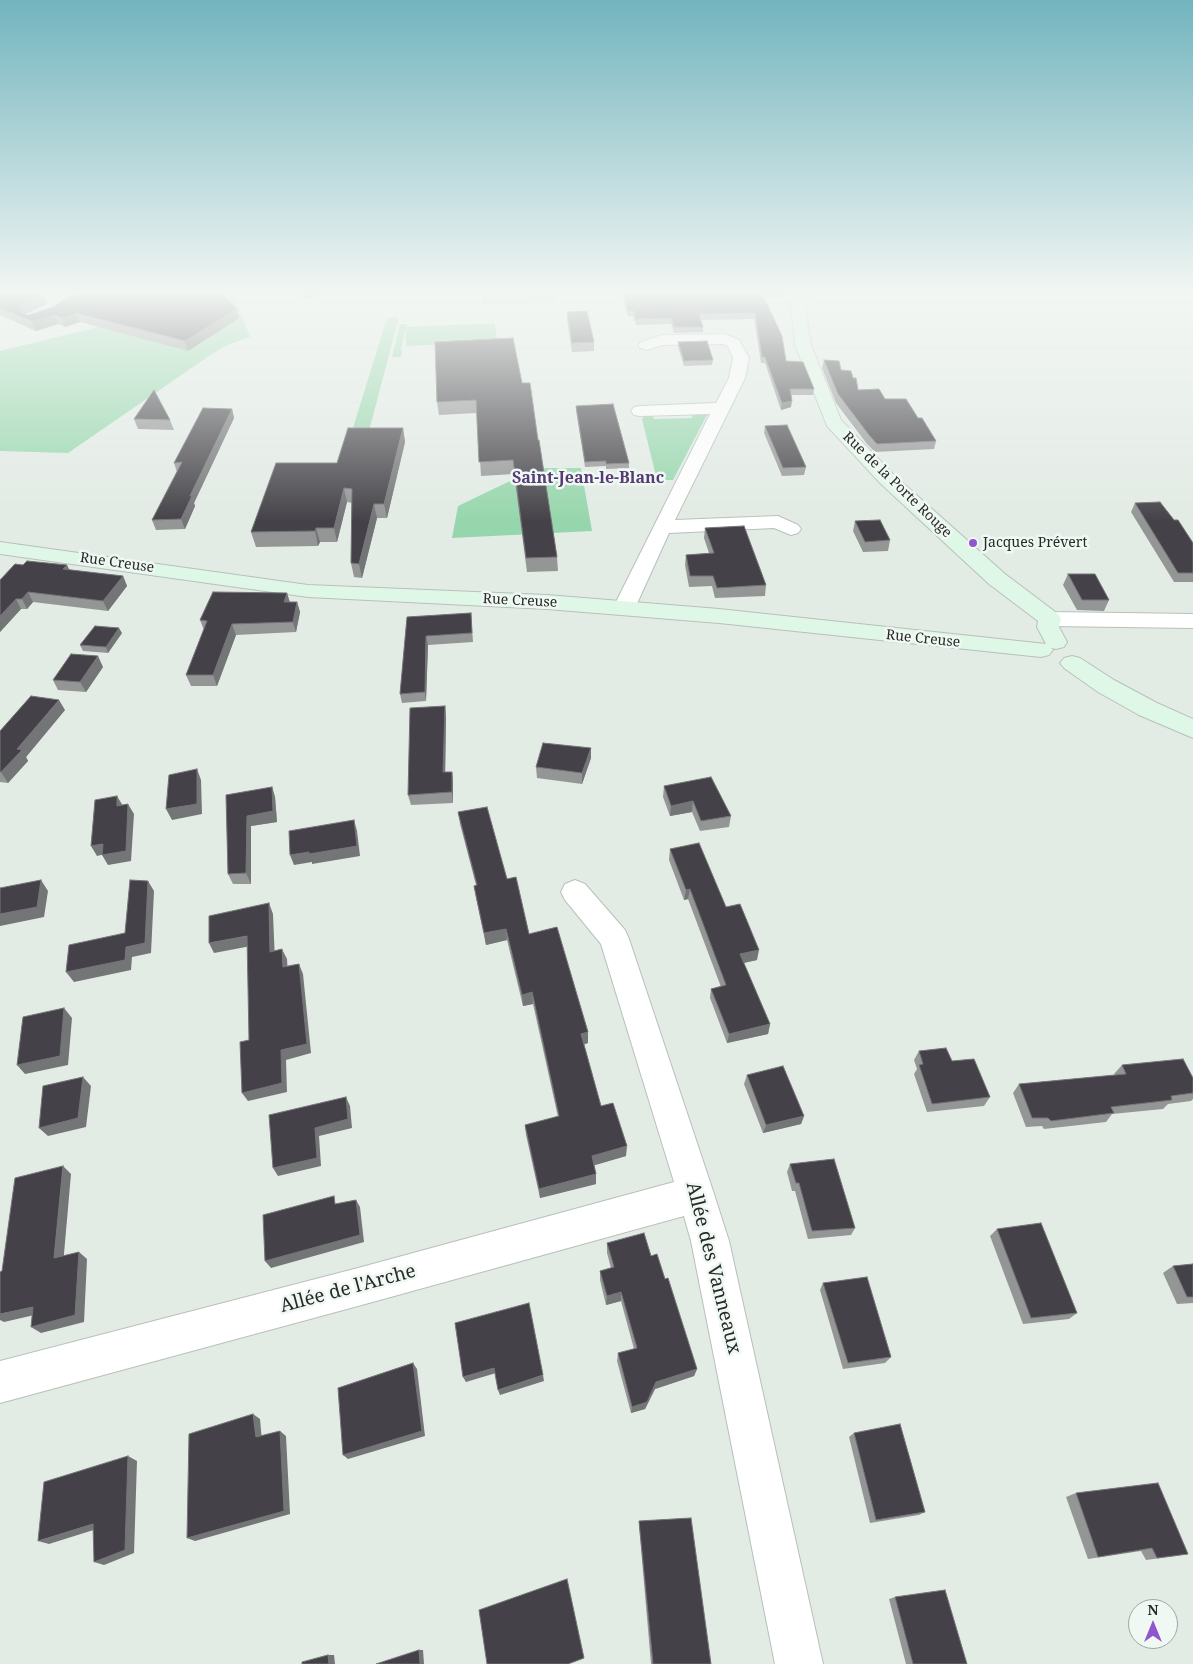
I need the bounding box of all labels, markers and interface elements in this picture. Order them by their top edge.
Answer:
street label: Rue de la Porte Rouge [839,429,955,541]
district label: Saint-Jean-le-Blanc [512,468,664,488]
place label: Jacques Prévert [983,535,1087,551]
marker: Jacques Prévert [967,537,979,549]
street label: Rue Creuse [79,549,155,577]
street label: Rue Creuse [482,591,558,611]
street label: Rue Creuse [885,627,961,651]
street label: Allée des Vanneaux [681,1180,745,1356]
street label: Allée de l'Arche [278,1260,418,1318]
north arrow [1128,1599,1178,1649]
text: N [1147,1600,1159,1619]

